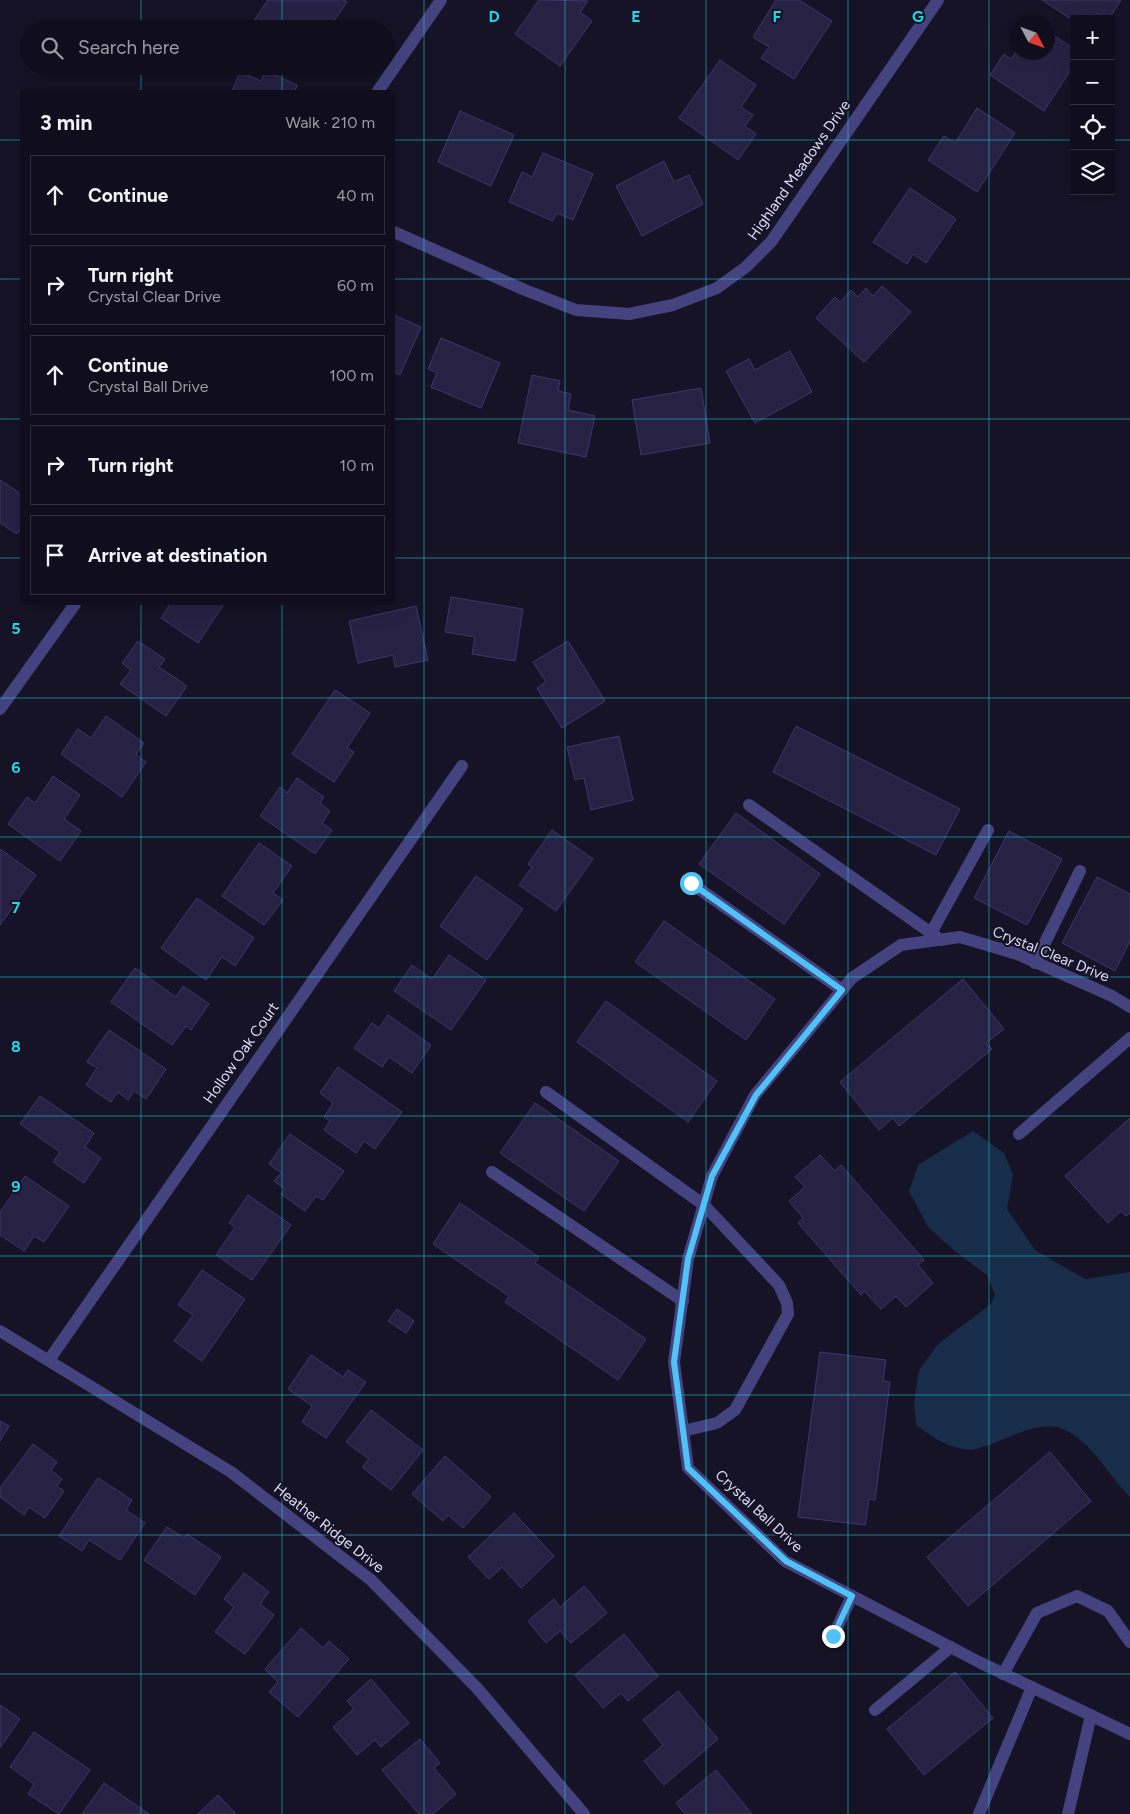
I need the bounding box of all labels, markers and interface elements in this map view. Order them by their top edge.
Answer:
text: D [488,7,500,26]
text: E [631,7,641,26]
text: F [773,7,782,26]
text: G [912,7,924,26]
north arrow [1010,15,1055,60]
map controls [1070,15,1115,195]
button: + [1070,15,1115,60]
search box [20,20,395,75]
icon: search [38,34,66,62]
text: Search here [78,36,180,59]
button: − [1070,60,1115,105]
street label: Highland Meadows Drive [744,97,854,243]
button: locate [1070,105,1115,150]
text: 3 min [40,110,92,135]
text: Walk · 210 m [286,113,375,132]
button: layers [1070,150,1115,195]
icon: ahead [41,181,69,209]
text: Continue [88,184,168,207]
text: 40 m [336,186,374,205]
text: Turn right [88,264,174,287]
icon: right [41,271,69,299]
text: 60 m [337,276,374,295]
text: Crystal Clear Drive [88,287,221,306]
text: Continue [88,354,168,377]
icon: ahead [41,361,69,389]
text: 100 m [329,366,374,385]
text: Crystal Ball Drive [88,377,208,396]
icon: right [41,451,69,479]
text: Turn right [88,454,174,477]
text: 10 m [340,456,374,475]
icon: arrive [41,541,69,569]
text: Arrive at destination [88,544,267,567]
text: 5 [11,619,21,638]
text: 6 [11,758,21,777]
route start [680,872,703,895]
text: 7 [12,898,21,917]
street label: Crystal Clear Drive [990,922,1112,986]
street label: Hollow Oak Court [199,999,283,1107]
text: 8 [11,1037,21,1056]
text: 9 [11,1177,21,1196]
street label: Crystal Ball Drive [712,1466,806,1556]
street label: Heather Ridge Drive [270,1479,388,1577]
route end [822,1625,845,1648]

